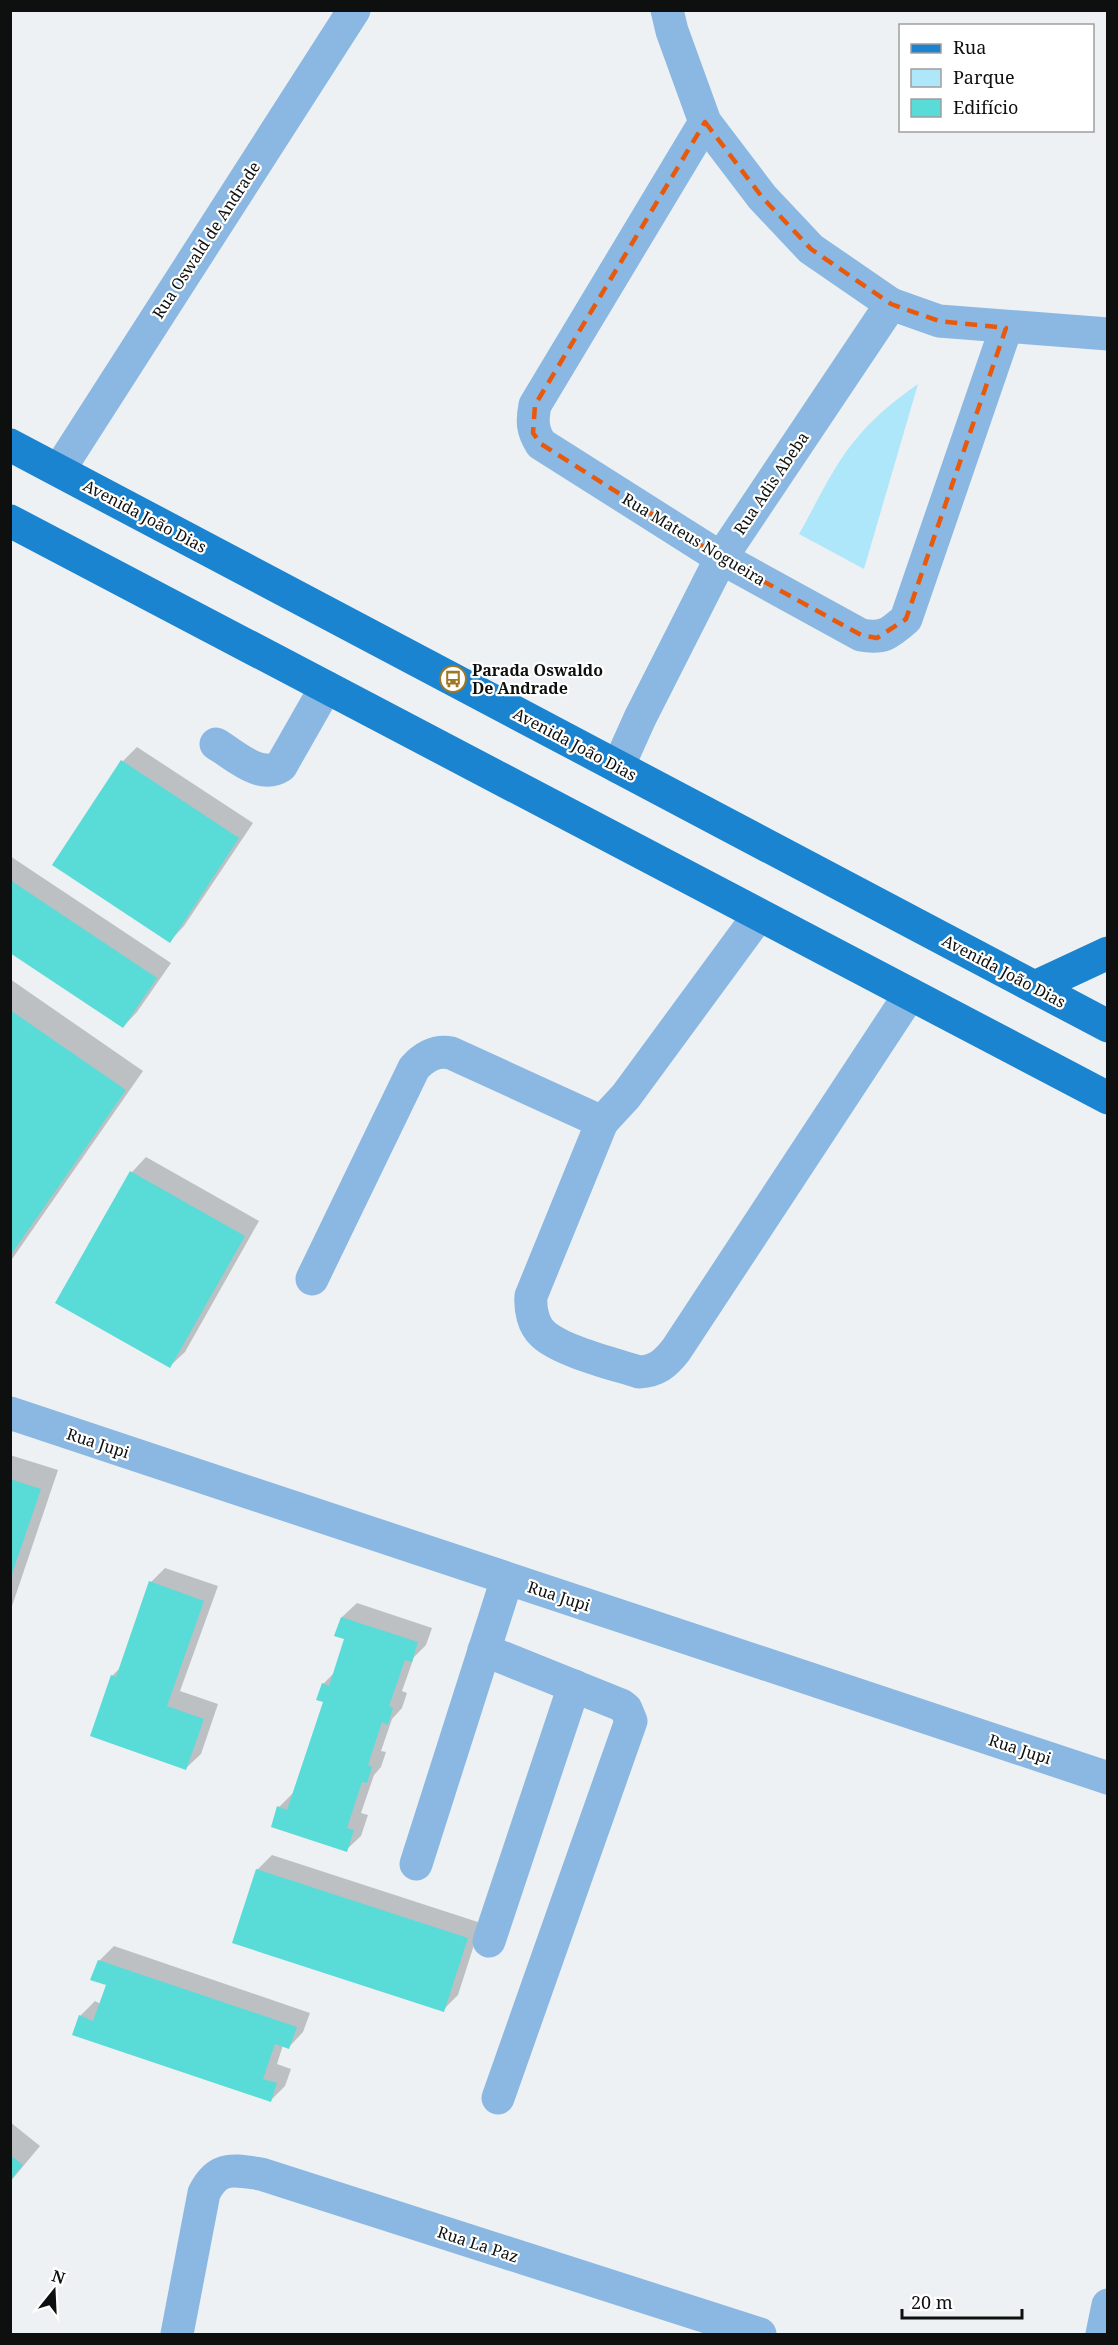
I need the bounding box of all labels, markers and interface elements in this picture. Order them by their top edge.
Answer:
legend [899,24,1094,132]
text: Rua [953,35,986,59]
text: Parque [953,65,1015,89]
text: Edifício [953,95,1018,119]
street label: Rua Oswald de Andrade [147,157,265,323]
street label: Rua Adis Abeba [728,427,814,539]
street label: Avenida João Dias [79,474,211,558]
street label: Rua Mateus Nogueira [618,487,770,591]
place label: Parada Oswaldo De Andrade [472,659,603,699]
bus stop icon: Parada Oswaldo De Andrade [438,664,468,694]
street label: Avenida João Dias [509,702,641,786]
street label: Avenida João Dias [938,929,1070,1013]
street label: Rua Jupi [64,1423,132,1463]
street label: Rua Jupi [525,1576,593,1616]
street label: Rua Jupi [986,1729,1054,1769]
street label: Rua La Paz [435,2221,521,2267]
north arrow [24,2261,84,2321]
text: N [49,2264,68,2289]
scale bar [902,2282,1022,2320]
text: 20 m [911,2290,953,2314]

